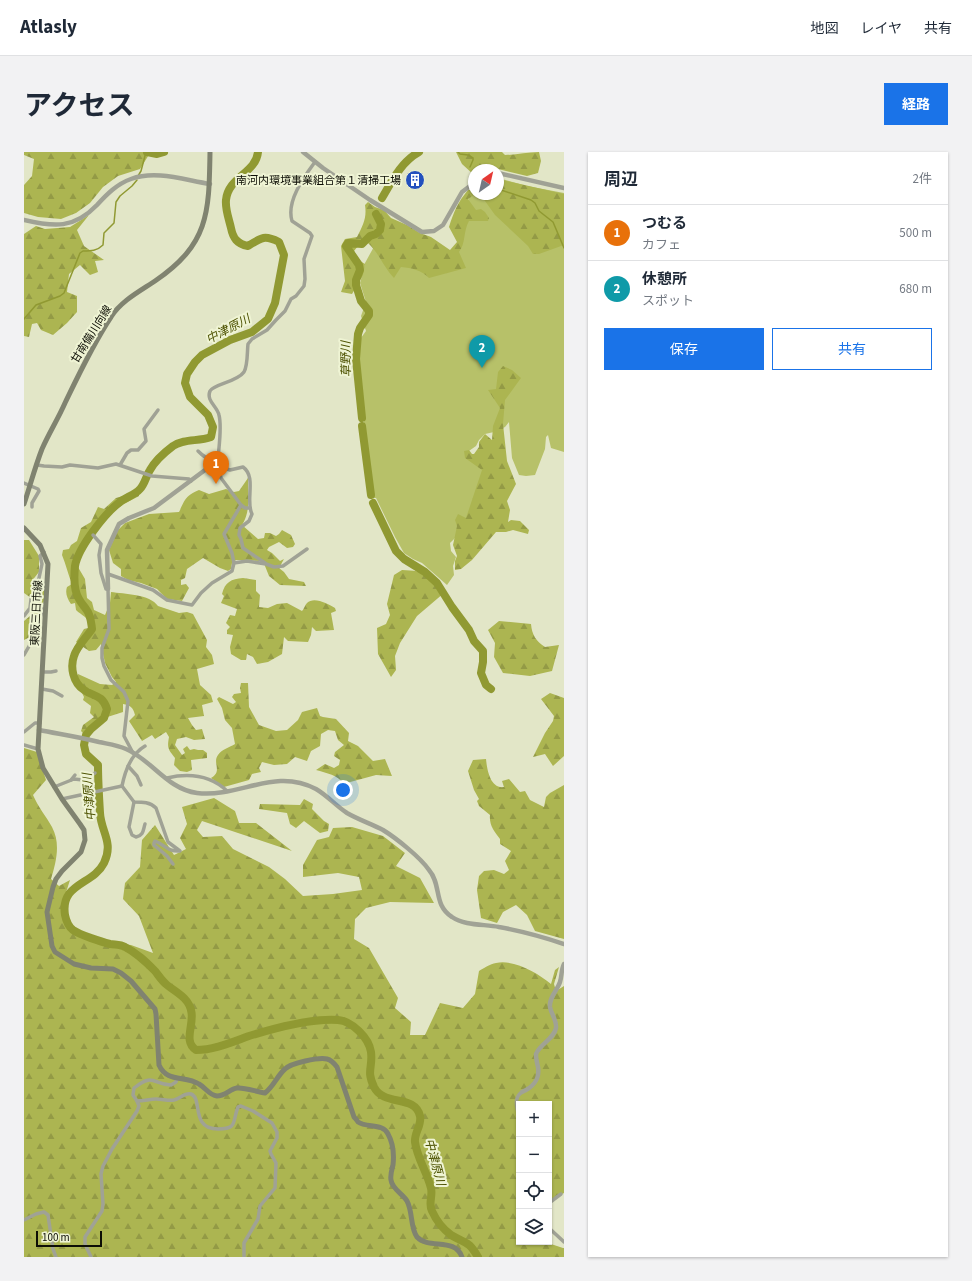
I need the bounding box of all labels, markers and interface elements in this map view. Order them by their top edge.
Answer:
text: Atlasly [20,14,77,41]
text: 地図 [810,19,838,39]
text: レイヤ [860,19,902,39]
text: 共有 [924,19,952,39]
button: 経路 [884,83,948,125]
text: アクセス [24,86,135,126]
north arrow [468,164,504,200]
text: 周辺 [604,168,638,192]
building icon: 南河内環境事業組合第１清掃工場 [404,169,426,191]
text: 2件 [913,170,932,188]
place label: 南河内環境事業組合第１清掃工場 [236,173,401,188]
text: つむる [642,213,687,234]
text: 1 [614,224,620,242]
text: 500 m [899,224,932,242]
text: カフェ [642,236,681,254]
text: 休憩所 [642,269,687,290]
text: 2 [614,280,620,298]
text: 680 m [899,280,932,298]
text: スポット [642,292,694,310]
street label: 甘南備川向線 [68,302,115,366]
water label: 中津原川 [203,310,255,348]
button: 保存 [604,328,764,370]
button: 共有 [772,328,932,370]
pin: 2 [469,335,495,368]
water label: 草野川 [338,339,355,377]
pin: 1 [203,451,229,484]
street label: 東阪三日市線 [27,580,46,646]
water label: 中津原川 [79,770,100,822]
your location [333,780,353,800]
map controls [516,1101,552,1245]
button: + [516,1101,552,1137]
water label: 中津原川 [420,1137,449,1189]
button: − [516,1137,552,1173]
button: locate [516,1173,552,1209]
button: layers [516,1209,552,1245]
scale bar [36,1229,102,1248]
text: 100 m [42,1230,70,1245]

